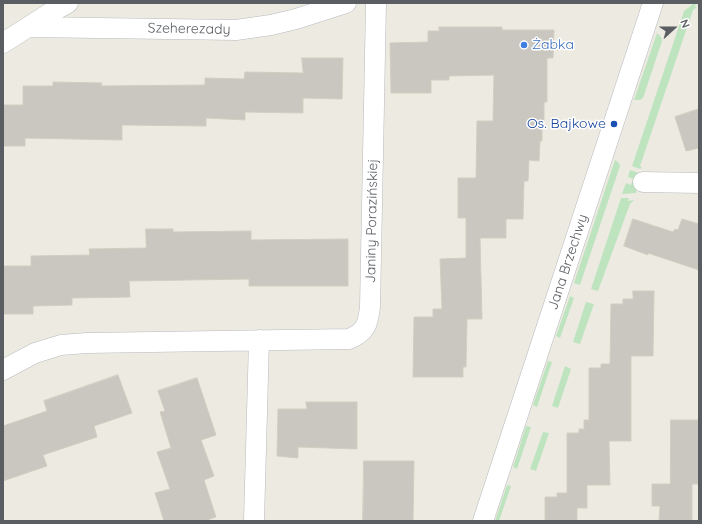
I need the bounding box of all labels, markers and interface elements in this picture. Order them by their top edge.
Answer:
north arrow [654,8,694,48]
text: N [677,17,693,30]
street label: Szeherezady [147,20,231,38]
place label: Żabka [532,37,574,53]
marker: Żabka [519,40,529,50]
place label: Os. Bajkowe [527,116,606,132]
marker: Os. Bajkowe [609,119,619,129]
street label: Janiny Porazińskiej [363,159,381,283]
street label: Jana Brzechwy [545,212,591,312]

